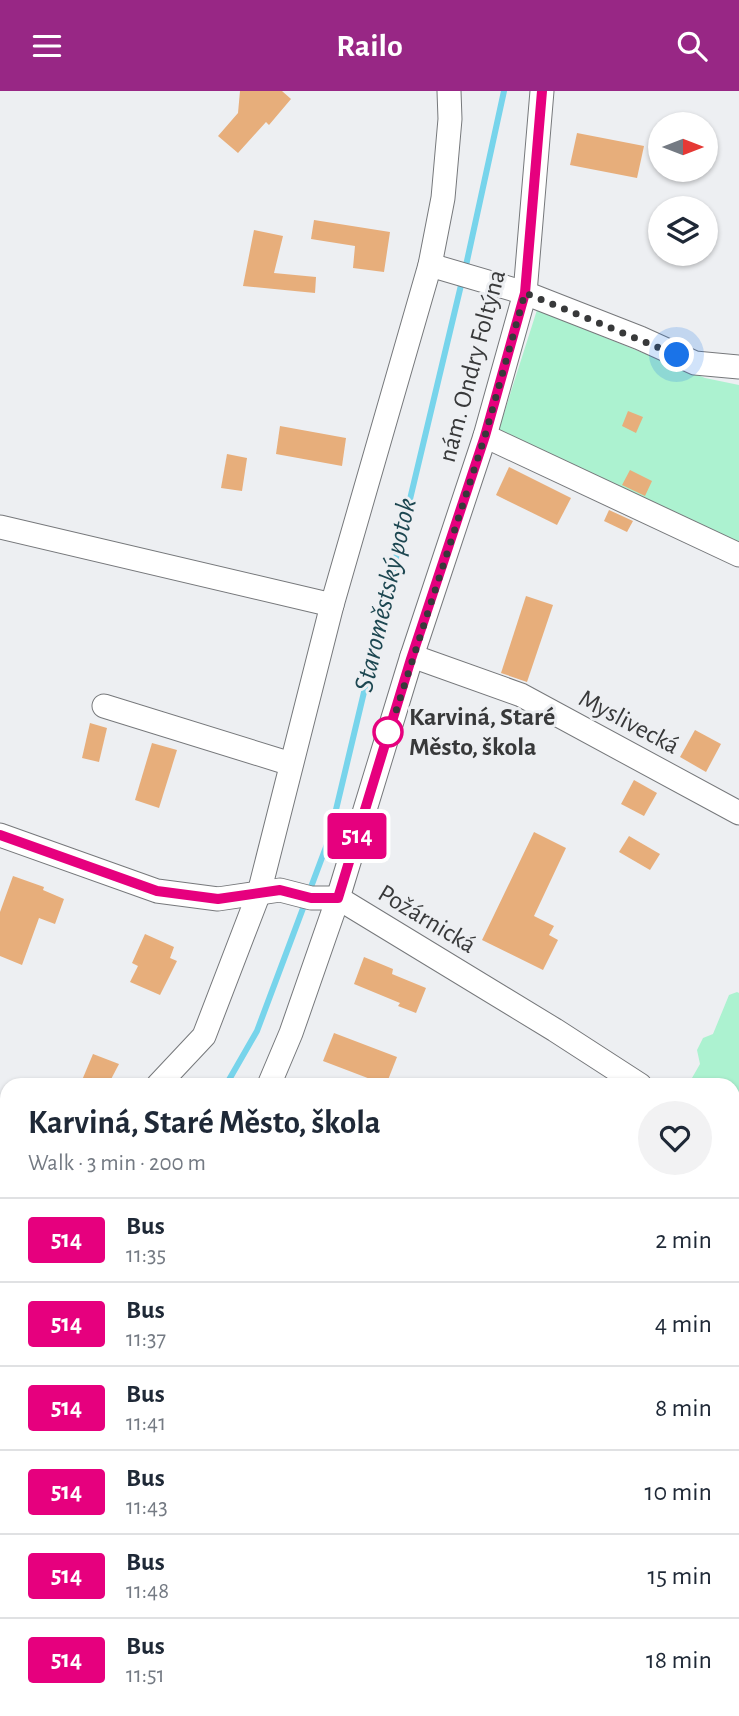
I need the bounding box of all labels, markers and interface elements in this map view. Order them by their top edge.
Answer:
icon: menu [28,27,66,65]
icon: search [673,27,711,65]
text: Railo [336,30,403,62]
north arrow [648,112,718,182]
map controls [648,112,718,266]
button: layers [648,196,718,266]
street label: nám. Ondry Foltýna [434,267,510,465]
your location [659,337,694,372]
water label: Staroměstský potok [350,495,422,694]
street label: Myslivecká [575,685,683,759]
place label: Karviná, Staré Město, škola [409,704,555,760]
marker: Karviná, Staré Město, škola [373,717,403,747]
line badge: 514 [317,813,397,859]
text: 514 [341,824,373,848]
street label: Požárnická [374,880,480,958]
button: heart [638,1101,712,1175]
text: Karviná, Staré Město, škola [28,1107,381,1140]
text: Walk · 3 min · 200 m [28,1152,206,1175]
text: Bus [126,1213,165,1239]
text: 2 min [655,1227,712,1253]
text: 514 [51,1228,82,1252]
text: 11:35 [126,1244,166,1267]
text: Bus [126,1297,165,1323]
text: 4 min [655,1311,712,1337]
text: 514 [51,1312,82,1336]
text: 11:37 [126,1328,166,1351]
text: Bus [126,1381,165,1407]
text: 8 min [655,1395,712,1421]
text: 514 [51,1396,82,1420]
text: 11:41 [126,1412,166,1435]
text: Bus [126,1465,165,1491]
text: 10 min [645,1479,712,1505]
text: 514 [51,1480,82,1504]
text: 11:43 [126,1496,168,1519]
text: Bus [126,1549,165,1575]
text: 15 min [647,1563,712,1589]
text: 514 [51,1564,82,1588]
text: 11:48 [126,1580,169,1603]
text: Bus [126,1633,165,1659]
text: 18 min [646,1647,712,1673]
text: 514 [51,1648,82,1672]
text: 11:51 [126,1664,165,1687]

